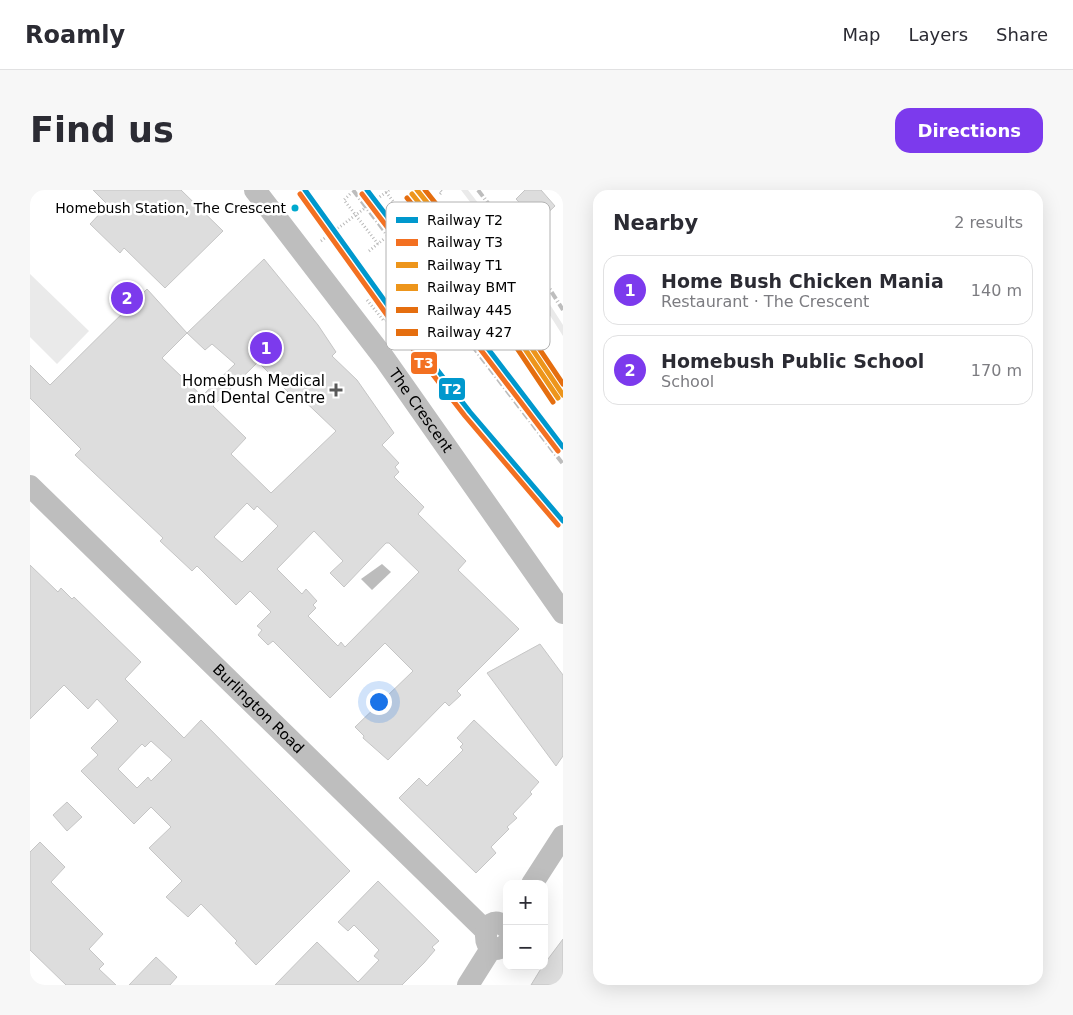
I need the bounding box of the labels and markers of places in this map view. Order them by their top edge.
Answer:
place label: Homebush Station, The Crescent [55,200,287,216]
marker: Homebush Station, The Crescent [290,203,300,213]
pin: 2 [111,279,143,317]
pin: 1 [250,329,282,367]
place label: Homebush Medical and Dental Centre [182,372,325,407]
marker: Homebush Medical and Dental Centre [329,383,343,397]

